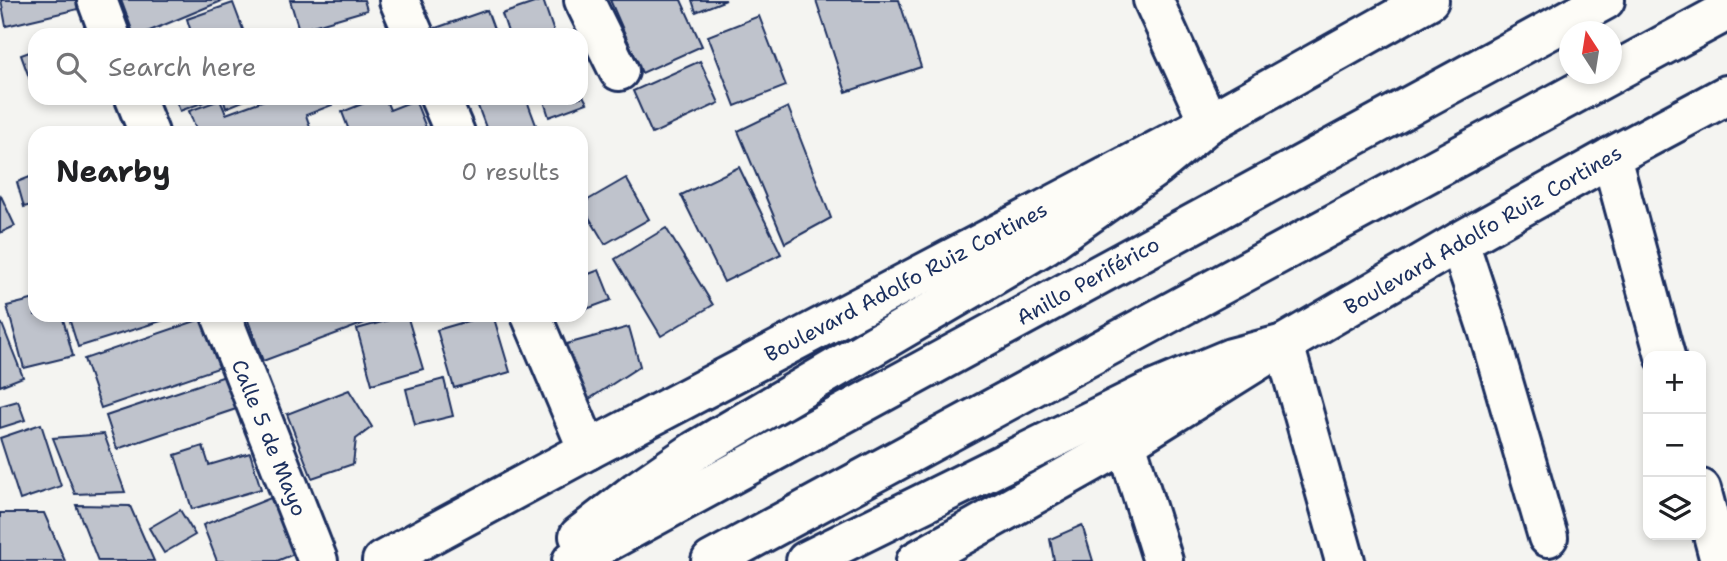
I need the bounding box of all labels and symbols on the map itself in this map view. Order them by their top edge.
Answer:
north arrow [1559,21,1622,84]
street label: Boulevard Adolfo Ruiz Cortines [1339,139,1627,321]
street label: Boulevard Adolfo Ruiz Cortines [760,195,1052,369]
street label: Anillo Periférico [1012,230,1164,332]
street label: Calle 5 de Mayo [225,355,313,521]

